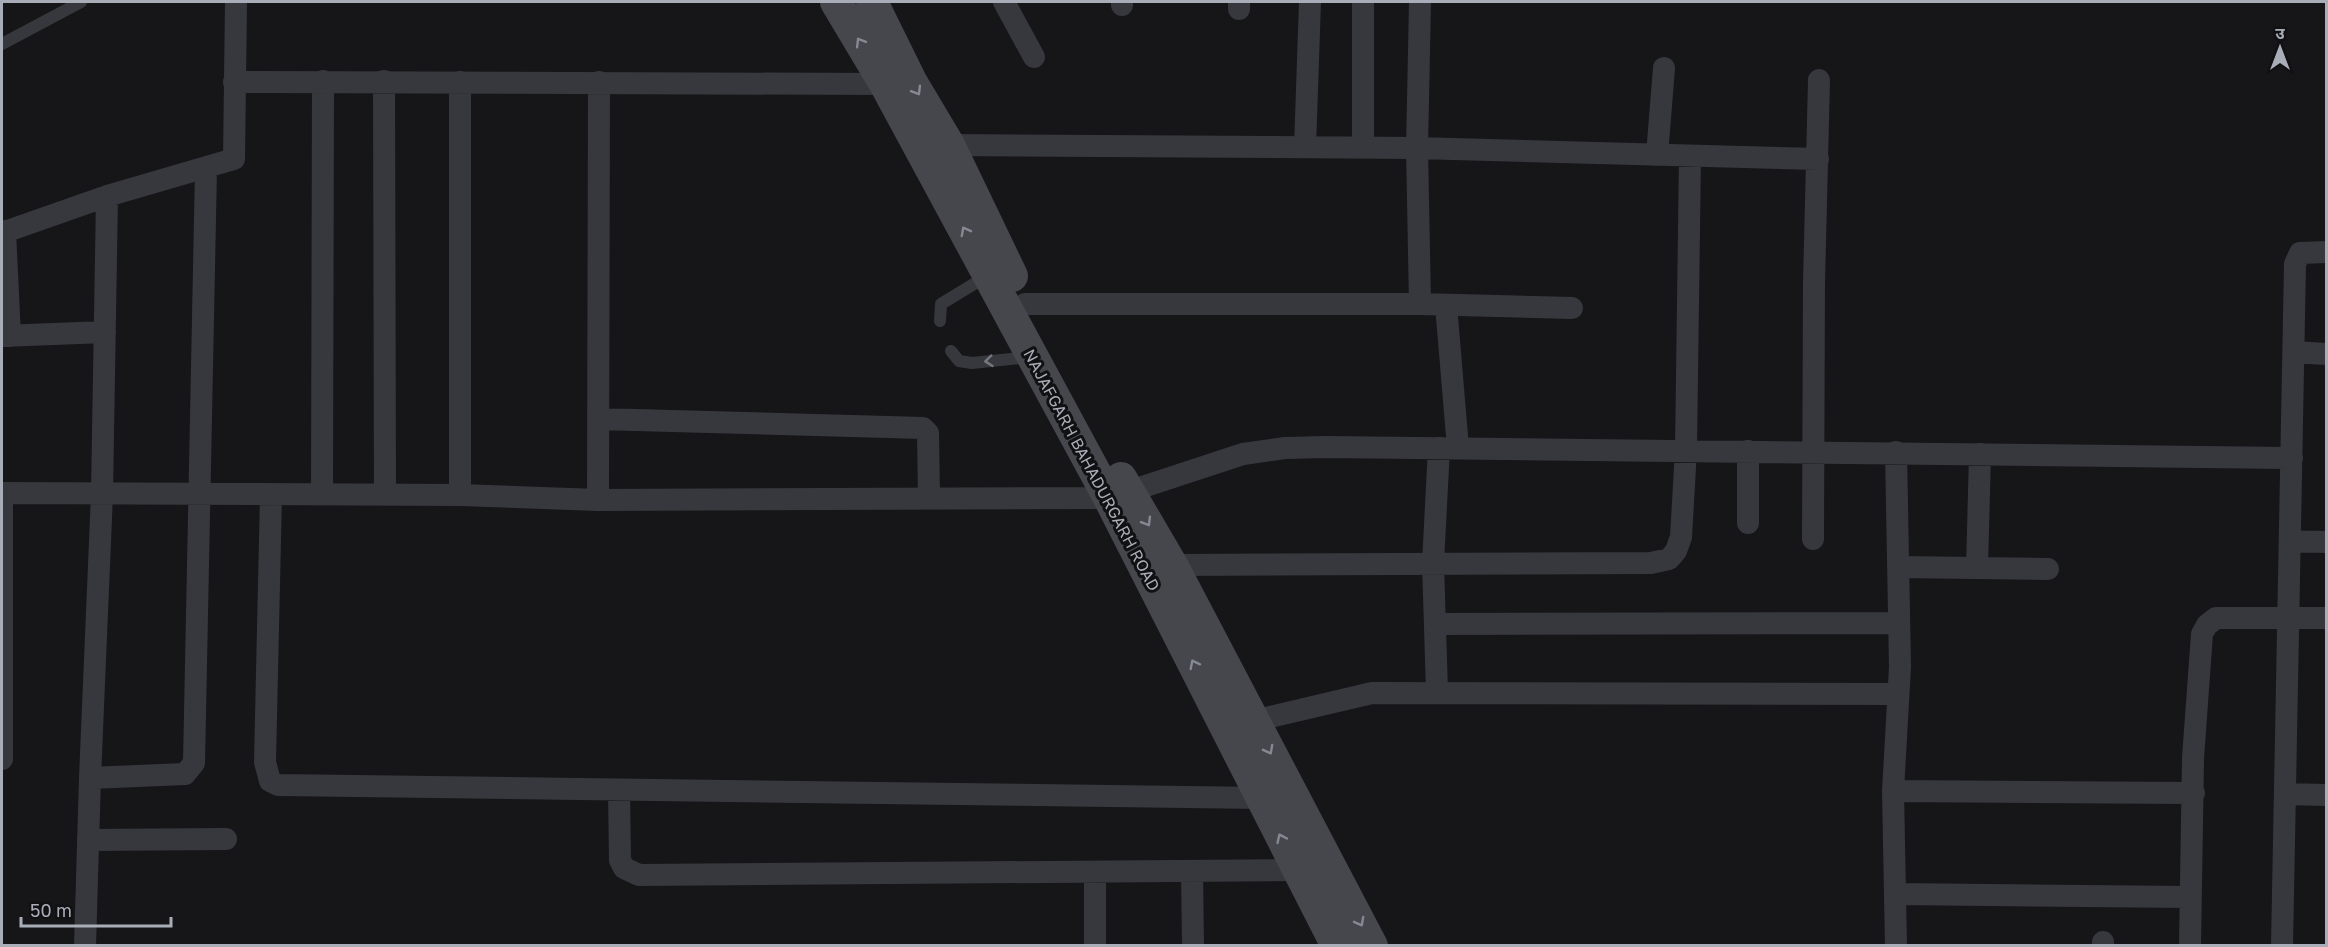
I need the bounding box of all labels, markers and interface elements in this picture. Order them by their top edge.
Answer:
north arrow [2250,18,2310,78]
text: उ [2275,23,2285,43]
one-way arrow [856,38,868,48]
one-way arrow [909,85,921,95]
one-way arrow [961,227,972,238]
street label: NAJAFGARH BAHADURGARH ROAD [1020,346,1164,594]
one-way arrow [984,355,994,367]
one-way arrow [1139,516,1151,526]
one-way arrow [1189,659,1201,670]
one-way arrow [1261,744,1273,755]
one-way arrow [1277,833,1289,844]
scale bar [21,890,171,928]
text: 50 m [30,899,72,921]
one-way arrow [1353,916,1364,926]

